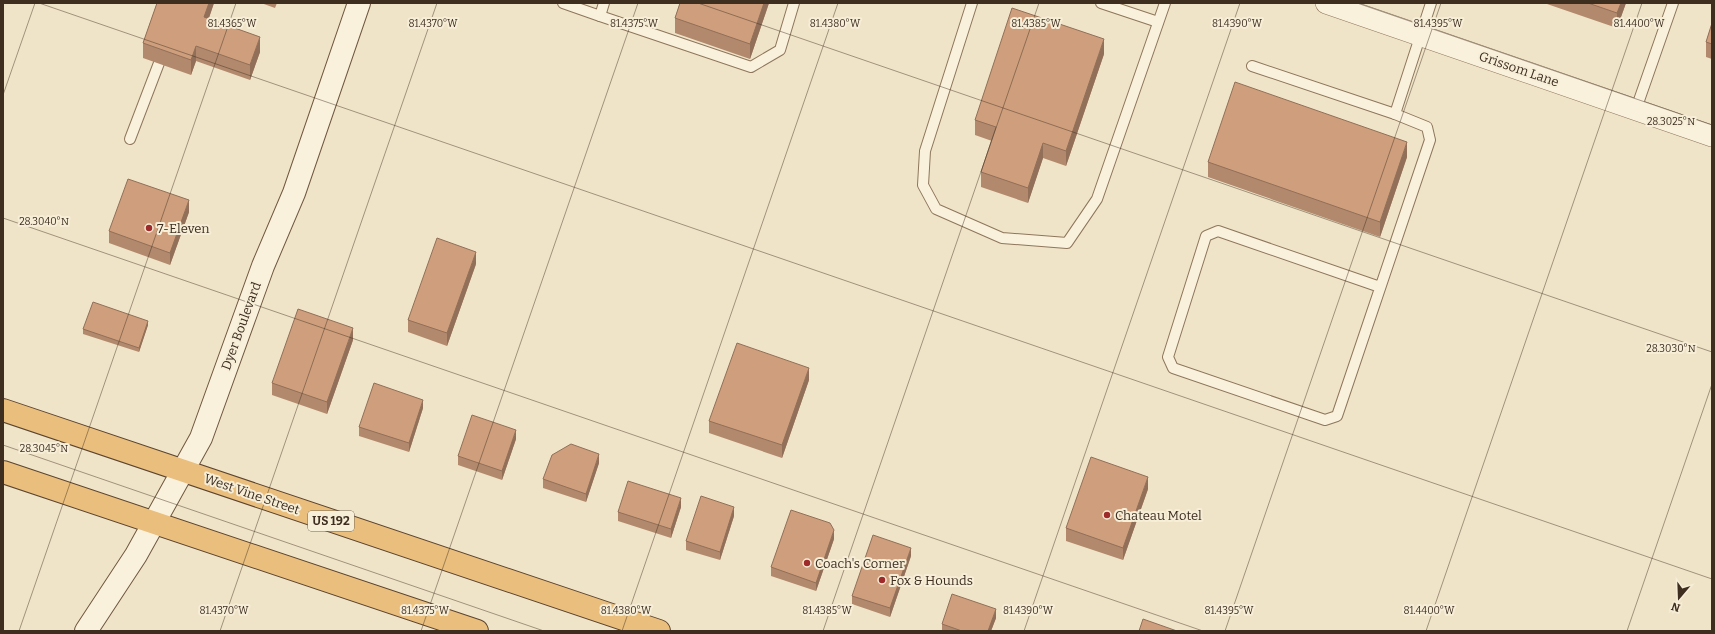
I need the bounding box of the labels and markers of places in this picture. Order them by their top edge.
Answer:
place label: 7-Eleven [157,221,210,236]
marker: 7-Eleven [144,223,154,233]
place label: Chateau Motel [1115,508,1202,523]
marker: Chateau Motel [1102,510,1112,520]
place label: Coach's Corner [815,556,905,571]
marker: Coach's Corner [802,558,812,568]
place label: Fox & Hounds [890,573,973,588]
marker: Fox & Hounds [877,575,887,585]

